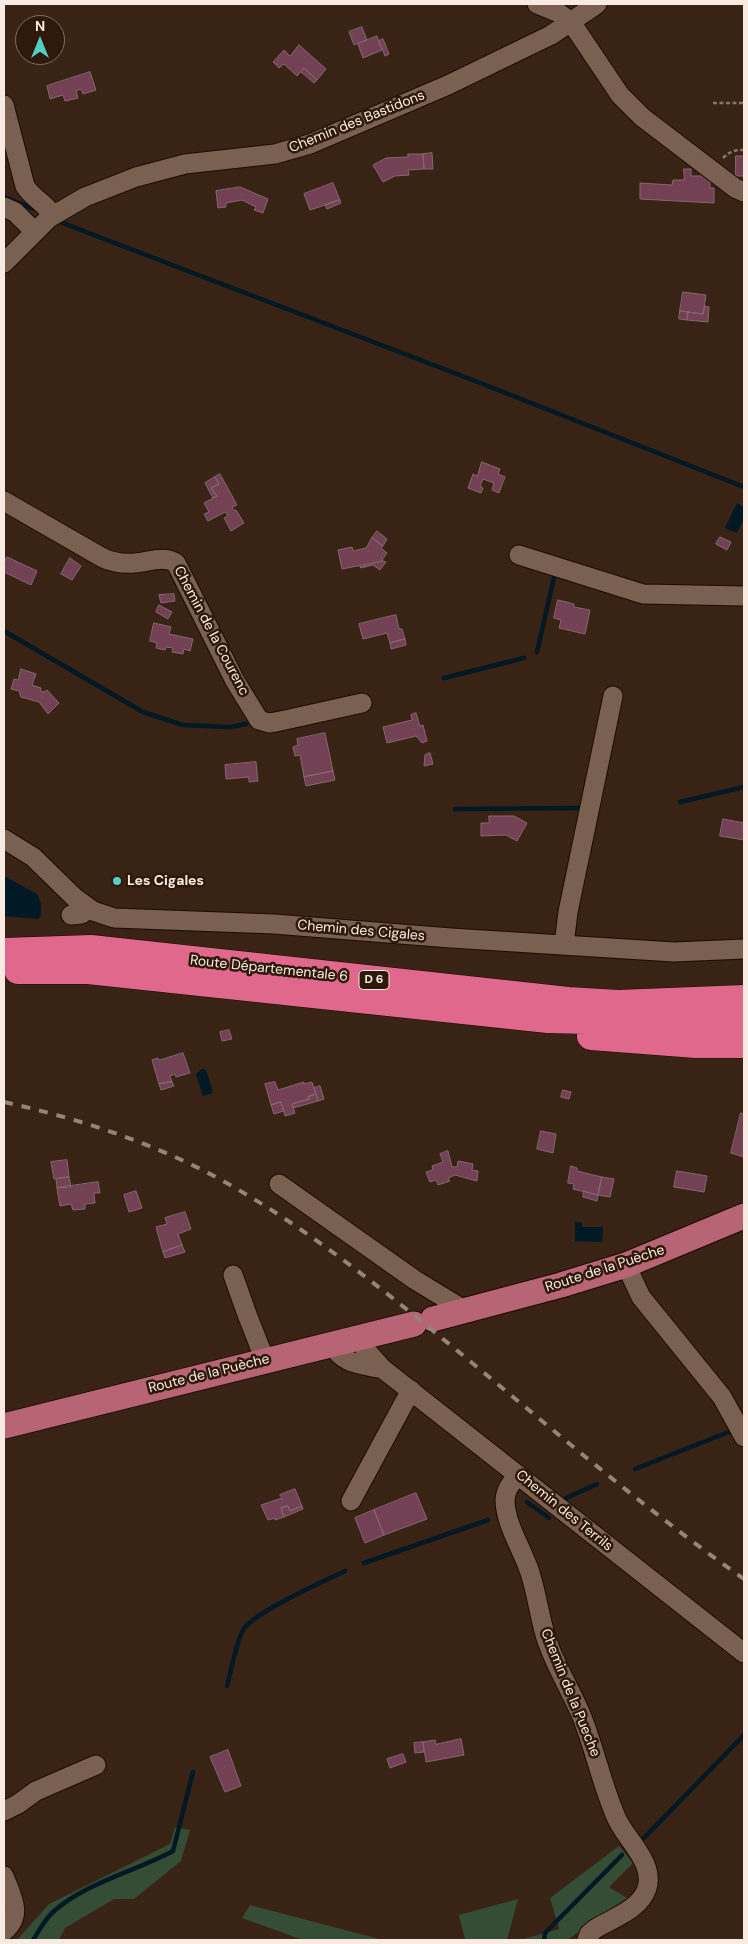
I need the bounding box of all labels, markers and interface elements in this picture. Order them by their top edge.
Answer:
north arrow [15,15,65,65]
text: N [35,17,45,35]
street label: Chemin des Bastidons [287,87,427,157]
street label: Chemin de la Courenc [170,564,252,698]
place label: Les Cigales [127,873,204,889]
marker: Les Cigales [111,875,123,887]
street label: Chemin des Cigales [296,917,426,945]
street label: Route Départementale 6 [189,952,349,986]
road number: D 6 [359,970,389,990]
street label: Route de la Puèche [543,1242,667,1296]
street label: Route de la Puèche [147,1351,271,1397]
street label: Chemin des Terrils [512,1467,616,1555]
street label: Chemin de la Pueche [537,1627,603,1759]

